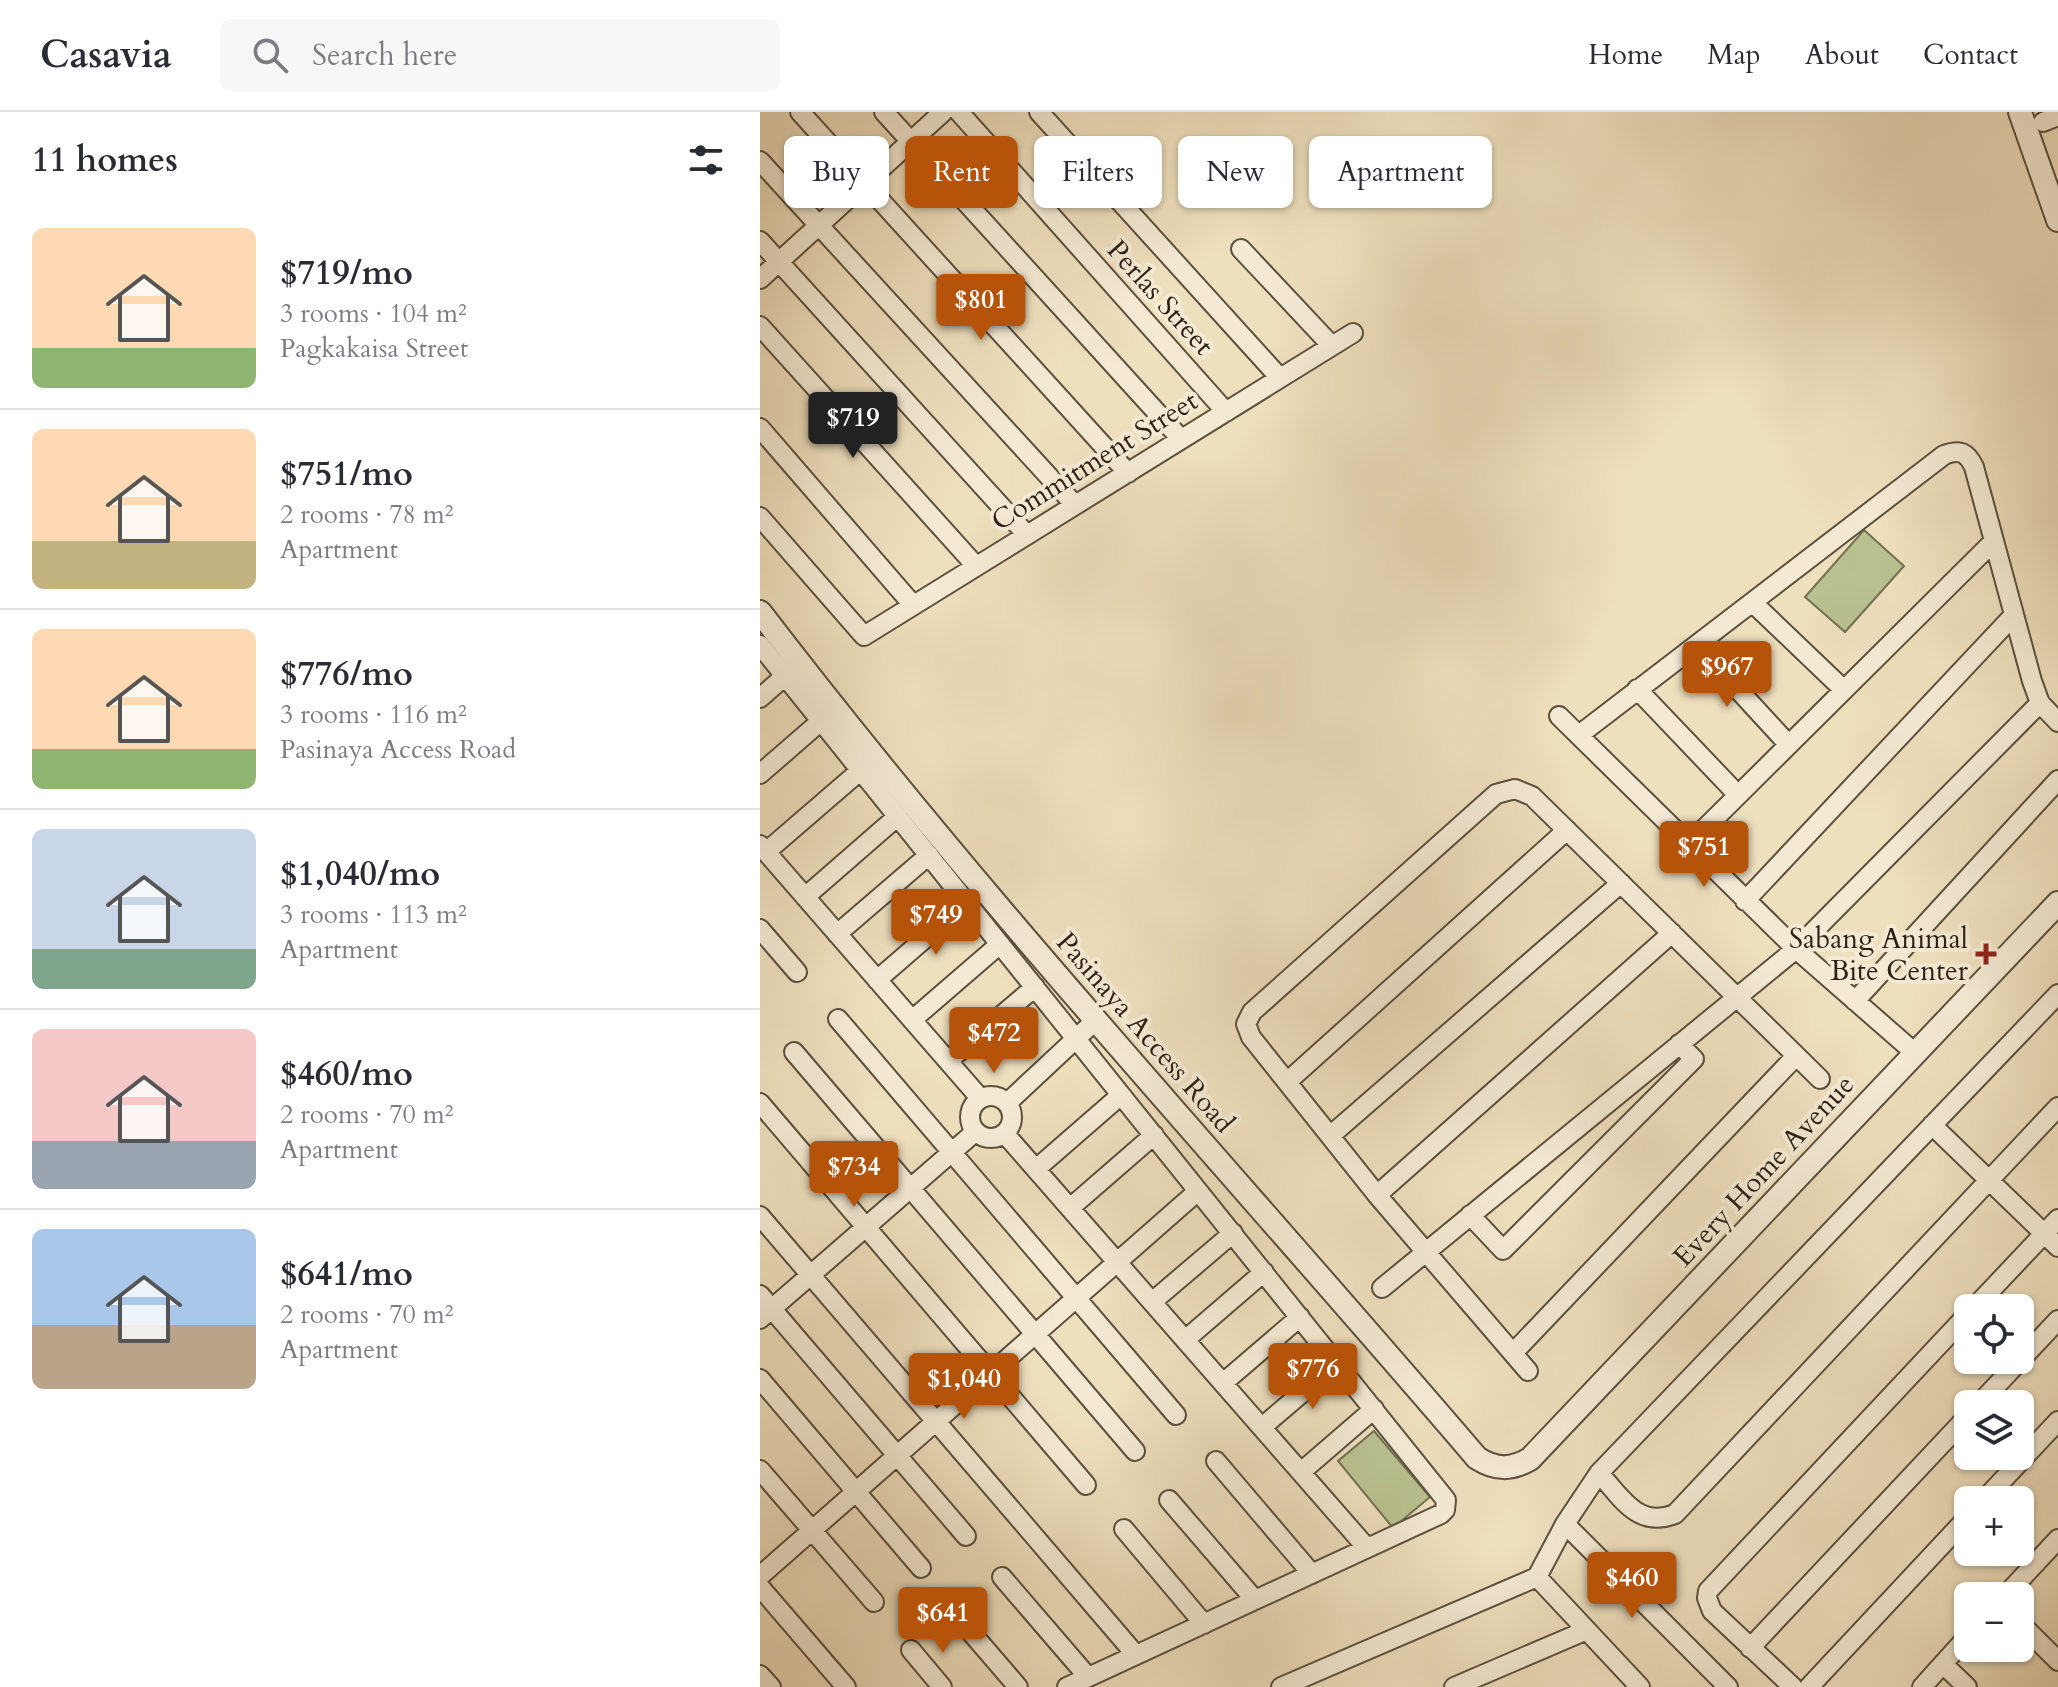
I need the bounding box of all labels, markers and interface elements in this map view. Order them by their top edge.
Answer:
search box [220,19,780,91]
text: Casavia [40,29,172,81]
icon: search [248,33,292,77]
text: Search here [312,35,457,76]
text: Home [1588,36,1663,74]
text: Map [1707,36,1761,74]
text: About [1805,36,1879,74]
text: Contact [1923,36,2018,74]
chip: Buy [784,136,889,208]
chip: Rent [905,136,1018,208]
chip: Filters [1034,136,1162,208]
chip: New [1178,136,1293,208]
chip: Apartment [1309,136,1492,208]
text: 11 homes [32,137,178,183]
icon: filters [684,138,728,182]
street label: Perlas Street [1098,232,1222,364]
text: $719/mo [280,250,413,296]
icon: home [96,260,192,356]
pin: $801 [934,274,1028,342]
text: $801 [954,282,1008,317]
text: 3 rooms · 104 m² [280,296,467,331]
text: Pagkakaisa Street [280,331,468,366]
street label: Commitment Street [984,382,1205,540]
pin: $719 [806,392,900,460]
text: $719 [826,400,880,435]
text: $751/mo [280,451,413,497]
icon: home [96,461,192,557]
text: 2 rooms · 78 m² [280,497,453,532]
text: Apartment [280,532,398,567]
pin: $967 [1680,641,1774,709]
text: $967 [1700,649,1754,684]
text: $776/mo [280,651,413,697]
icon: home [96,661,192,757]
text: 3 rooms · 116 m² [280,697,467,732]
text: Pasinaya Access Road [280,732,516,767]
pin: $751 [1657,821,1751,889]
text: $751 [1677,829,1731,864]
text: $1,040/mo [280,851,440,897]
icon: home [96,861,192,957]
pin: $749 [889,889,983,957]
text: 3 rooms · 113 m² [280,897,467,932]
text: $749 [909,897,963,932]
place label: Sabang Animal Bite Center [1789,920,1969,990]
street label: Pasinaya Access Road [1047,924,1243,1141]
text: Apartment [280,932,398,967]
marker: Sabang Animal Bite Center [1975,943,1997,965]
pin: $472 [947,1007,1041,1075]
text: $472 [967,1015,1021,1050]
text: $460/mo [280,1051,413,1097]
icon: home [96,1061,192,1157]
street label: Every Home Avenue [1665,1066,1863,1275]
text: 2 rooms · 70 m² [280,1097,453,1132]
text: Apartment [280,1132,398,1167]
pin: $734 [807,1141,901,1209]
text: $734 [827,1149,881,1184]
text: $641/mo [280,1251,413,1297]
icon: home [96,1261,192,1357]
map controls [1954,1294,2034,1662]
button: locate [1954,1294,2034,1374]
text: 2 rooms · 70 m² [280,1297,453,1332]
text: Apartment [280,1332,398,1367]
pin: $776 [1266,1343,1360,1411]
text: $776 [1286,1351,1340,1386]
pin: $1,040 [899,1353,1029,1421]
text: $1,040 [927,1361,1001,1396]
button: layers [1954,1390,2034,1470]
button: + [1954,1486,2034,1566]
pin: $460 [1585,1552,1679,1620]
text: $460 [1605,1560,1659,1595]
button: − [1954,1582,2034,1662]
pin: $641 [896,1587,990,1655]
text: $641 [916,1595,970,1630]

